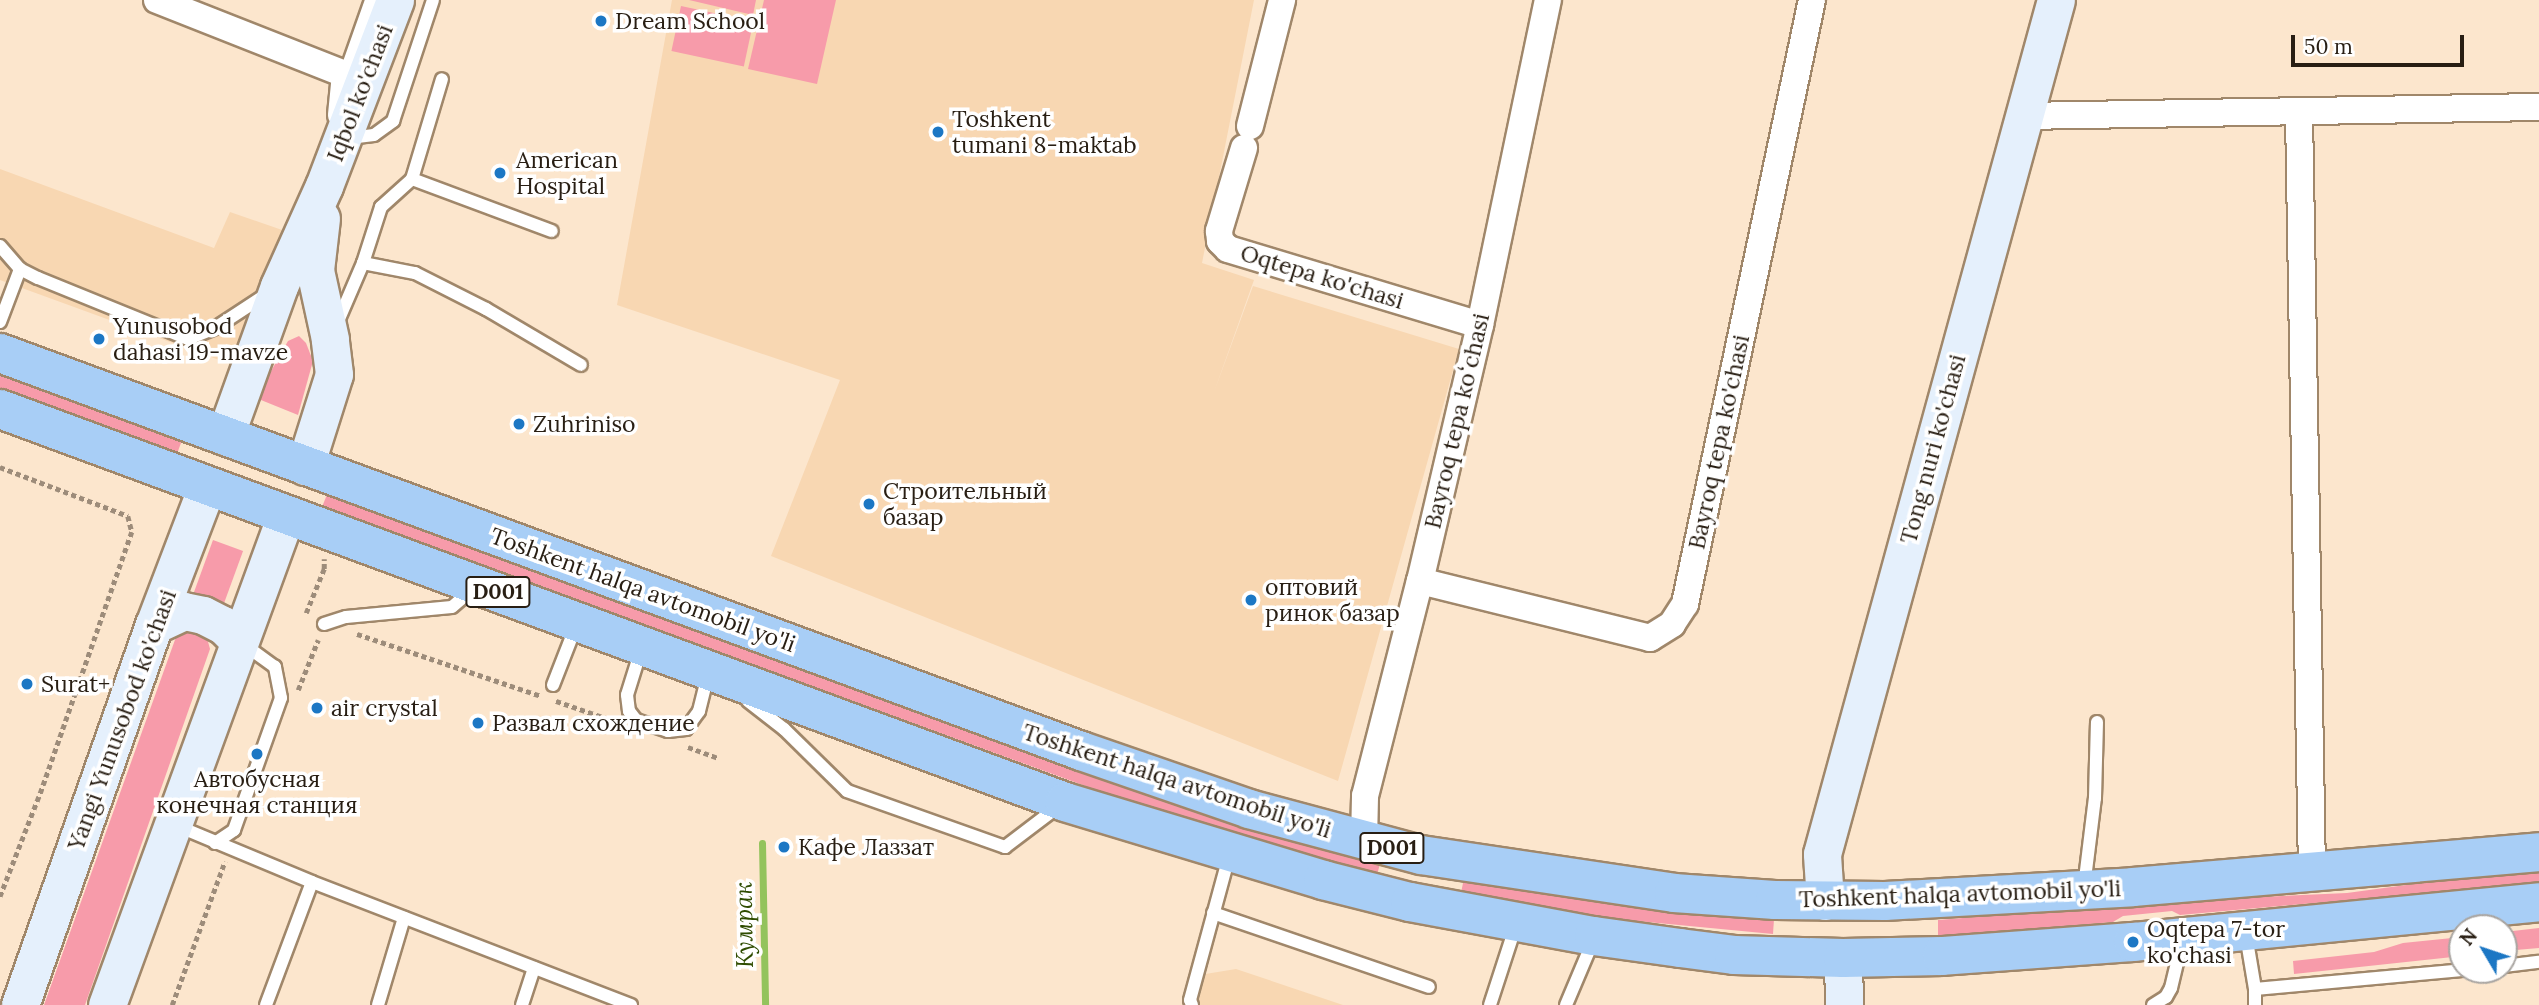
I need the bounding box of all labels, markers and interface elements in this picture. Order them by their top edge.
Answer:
place label: Dream School [615,7,765,35]
marker: Dream School [593,13,609,29]
street label: Iqbol ko'chasi [321,21,399,165]
scale bar [2294,21,2467,65]
text: 50 m [2304,33,2353,60]
place label: Toshkent tumani 8-maktab [952,105,1137,159]
marker: Toshkent tumani 8-maktab [930,124,946,140]
place label: American Hospital [516,146,618,200]
marker: American Hospital [490,163,510,183]
street label: Oqtepa ko'chasi [1237,239,1407,315]
street label: Bayroq tepa koʻchasi [1419,311,1495,531]
place label: Yunusobod dahasi 19-mavze [113,312,288,366]
marker: Yunusobod dahasi 19-mavze [91,331,107,347]
street label: Bayroq tepa ko'chasi [1683,332,1755,552]
street label: Tong nuri ko'chasi [1894,351,1972,547]
place label: Zuhriniso [533,410,635,438]
marker: Zuhriniso [511,416,527,432]
place label: Строительный базар [883,477,1047,531]
marker: Строительный базар [861,496,877,512]
street label: Toshkent halqa avtomobil yo'li [487,522,799,658]
place label: оптовий ринок базар [1265,573,1400,627]
road number: D001 [465,574,531,610]
street label: Yangi Yunusobod ko'chasi [62,586,182,854]
marker: оптовий ринок базар [1243,592,1259,608]
place label: Surat+ [41,670,110,698]
marker: Surat+ [19,676,35,692]
place label: air crystal [331,694,438,722]
marker: air crystal [309,700,325,716]
place label: Развал схождение [492,709,695,737]
marker: Развал схождение [470,715,486,731]
street label: Toshkent halqa avtomobil yo'li [1019,718,1335,844]
marker: Автобусная конечная станция [249,746,265,762]
place label: Автобусная конечная станция [157,765,357,819]
road number: D001 [1359,830,1425,866]
place label: Кафе Лаззат [798,833,934,861]
marker: Кафе Лаззат [776,839,792,855]
street label: Toshkent halqa avtomobil yo'li [1798,875,2122,913]
water label: Кумрак [729,882,759,968]
north arrow [2448,914,2518,984]
place label: Oqtepa 7-tor ko'chasi [2147,915,2285,969]
text: N [2454,924,2482,950]
marker: Oqtepa 7-tor ko'chasi [2125,934,2141,950]

